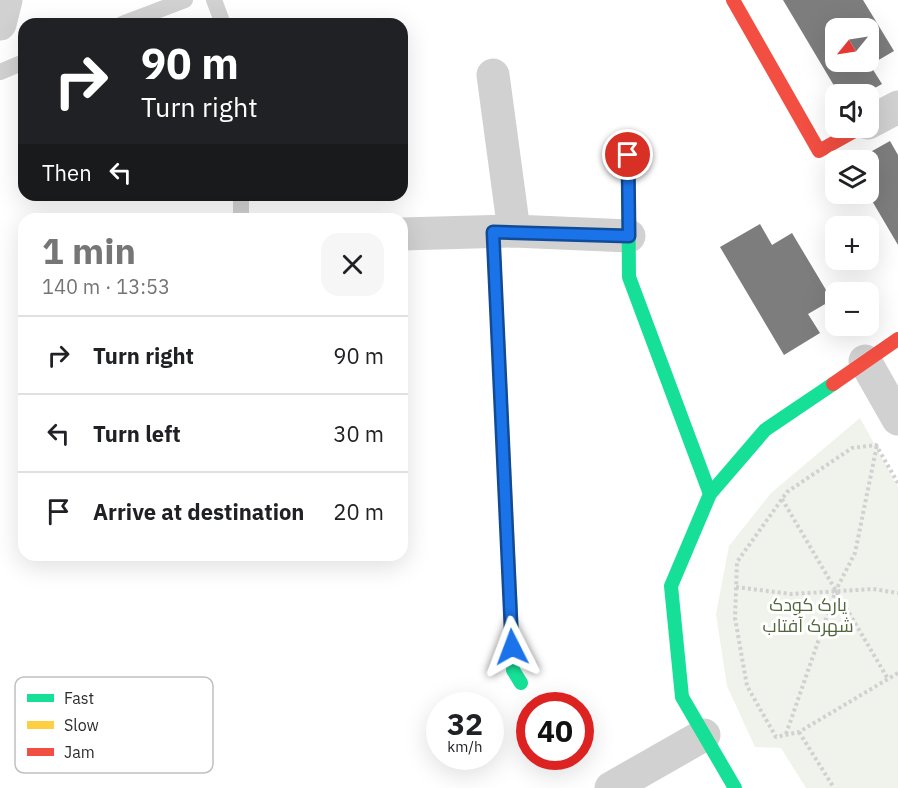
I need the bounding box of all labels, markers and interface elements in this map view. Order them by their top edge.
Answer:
north arrow [825,18,879,72]
map controls [825,18,879,336]
text: 90 m [141,36,239,91]
icon: right [42,42,120,120]
button: sound [825,84,879,138]
text: Turn right [141,89,258,124]
pin [602,129,653,180]
icon: arrive [611,138,644,171]
button: layers [825,150,879,204]
icon: left [104,156,137,189]
text: Then [42,158,92,187]
button: + [825,216,879,270]
text: 1 min [42,227,136,274]
button: close [321,233,384,296]
text: 140 m · 13:53 [42,273,170,300]
button: − [825,282,879,336]
icon: right [42,339,75,372]
text: Turn right [93,341,194,370]
text: 90 m [333,341,384,370]
icon: left [42,417,75,450]
text: Turn left [93,419,181,448]
text: 30 m [333,419,384,448]
icon: arrive [42,495,75,528]
text: Arrive at destination [93,497,304,526]
text: 20 m [333,497,384,526]
park label: پارک کودک شهرک آفتاب [762,593,854,637]
position arrow [480,615,544,679]
legend [15,677,213,773]
text: Fast [64,688,94,708]
speed limit sign: 40 [516,692,594,770]
text: 32 [447,704,483,743]
text: Slow [64,715,99,735]
text: km/h [447,737,483,756]
text: Jam [64,742,95,762]

